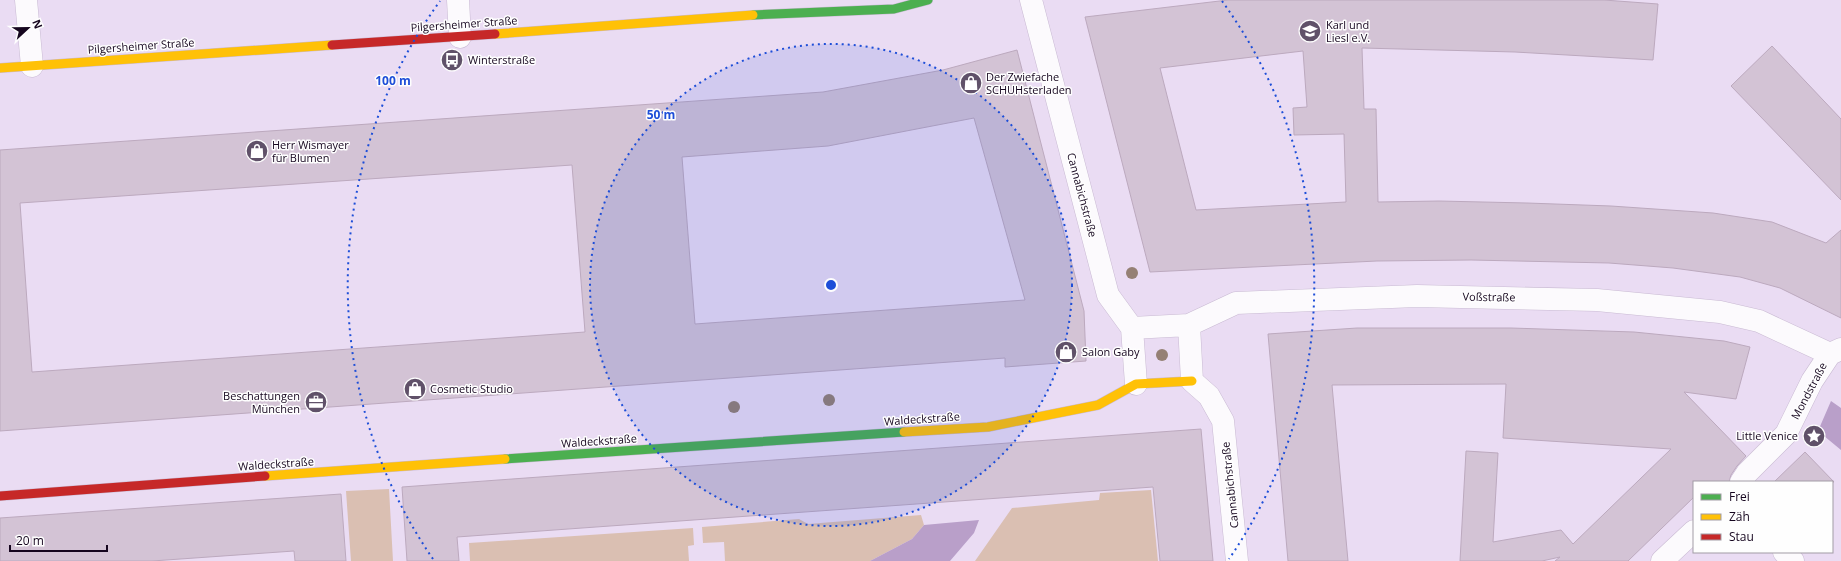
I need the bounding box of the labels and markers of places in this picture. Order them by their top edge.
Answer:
place label: Karl und Liesl e.V. [1326,17,1370,45]
school or university icon: Karl und Liesl e.V. [1297,18,1323,44]
bus stop icon: Winterstraße [439,47,465,73]
place label: Winterstraße [468,52,535,67]
place label: Der Zwiefache SCHUHsterladen [986,69,1072,97]
shop icon: Der Zwiefache SCHUHsterladen [958,70,984,96]
place label: Herr Wismayer für Blumen [272,137,349,165]
shop icon: Herr Wismayer für Blumen [244,138,270,164]
centre of rings [824,278,838,292]
shop icon: Salon Gaby [1053,339,1079,365]
place label: Salon Gaby [1082,344,1140,359]
shop icon: Cosmetic Studio [402,376,428,402]
place label: Cosmetic Studio [430,381,513,396]
place label: Beschattungen München [223,388,300,416]
office icon: Beschattungen München [303,389,329,415]
place icon: Little Venice [1801,423,1827,449]
place label: Little Venice [1736,428,1798,443]

